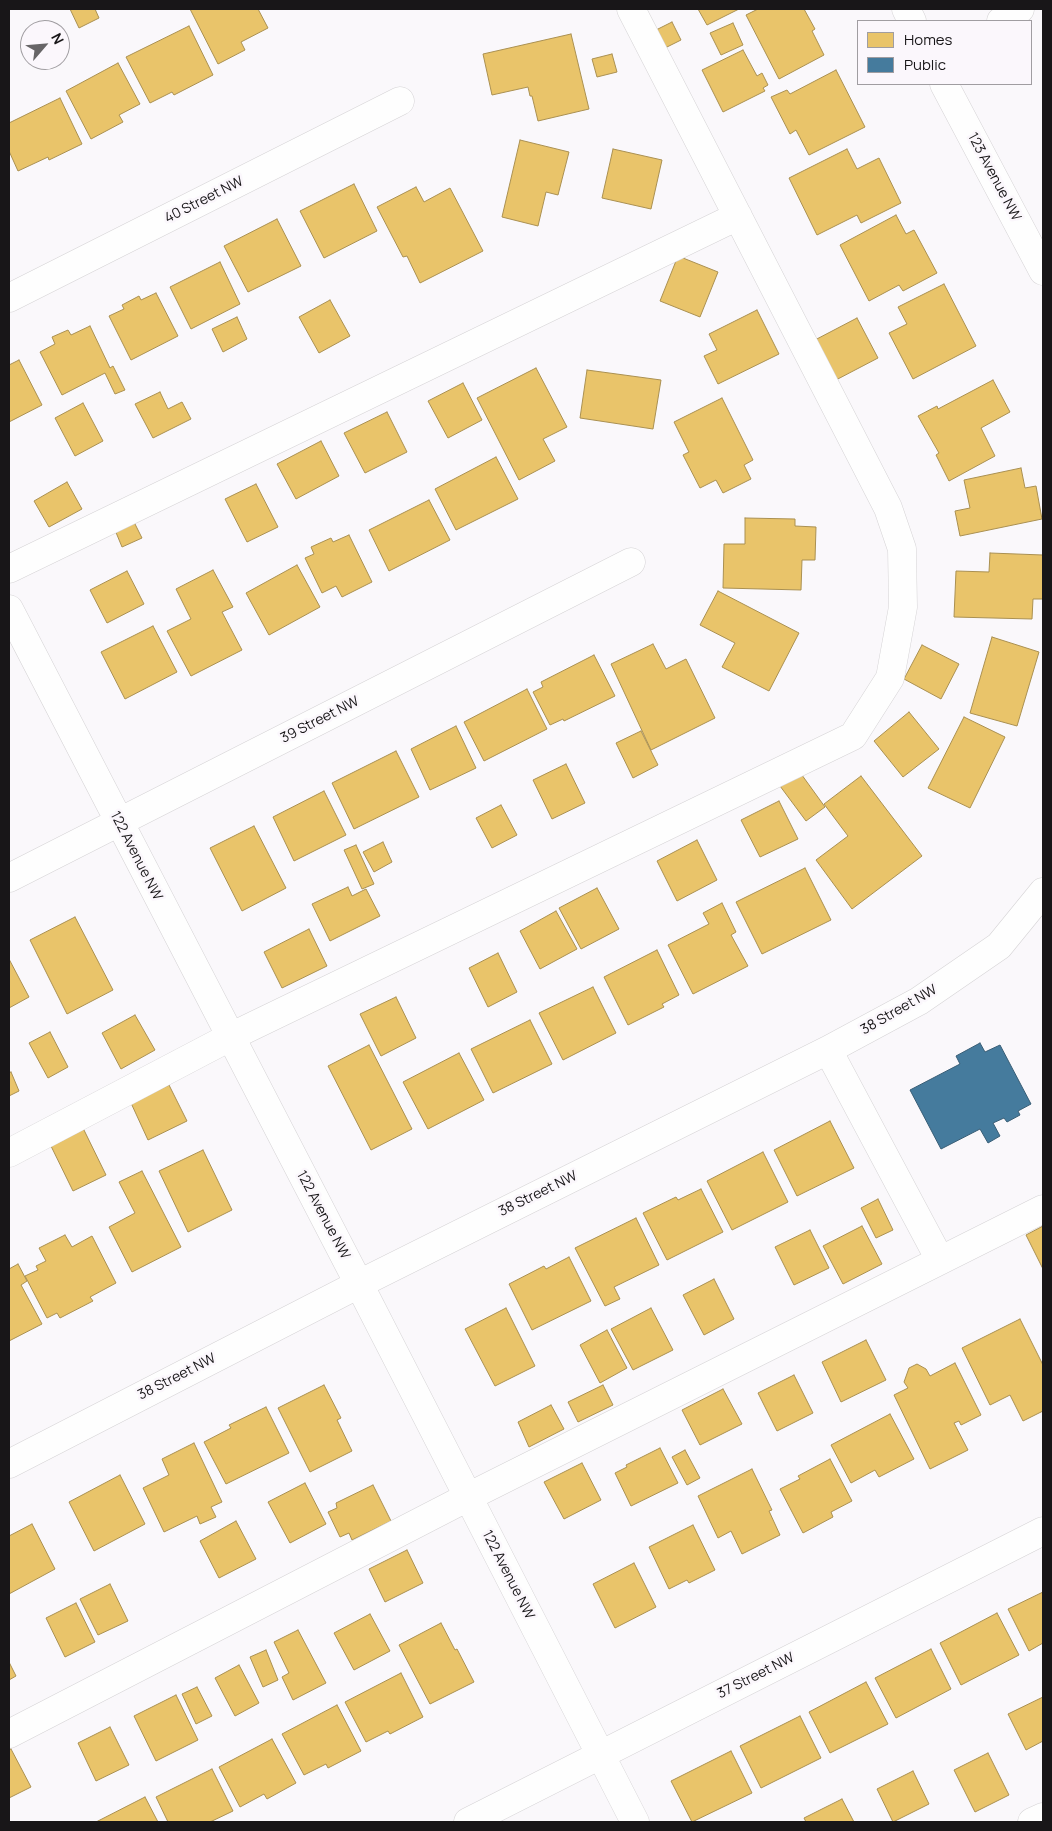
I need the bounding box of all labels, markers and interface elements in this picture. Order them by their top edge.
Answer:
north arrow [20,20,70,70]
legend [857,20,1032,85]
text: Homes [904,29,952,50]
text: N [47,30,69,47]
text: Public [904,54,946,75]
street label: 123 Avenue NW [964,130,1024,224]
street label: 40 Street NW [162,173,246,227]
street label: 39 Street NW [278,693,362,747]
street label: 122 Avenue NW [106,809,166,903]
street label: 38 Street NW [858,981,940,1039]
street label: 122 Avenue NW [293,1168,353,1262]
street label: 38 Street NW [496,1168,580,1220]
street label: 38 Street NW [135,1350,219,1404]
street label: 122 Avenue NW [478,1528,538,1622]
street label: 37 Street NW [715,1649,797,1703]

